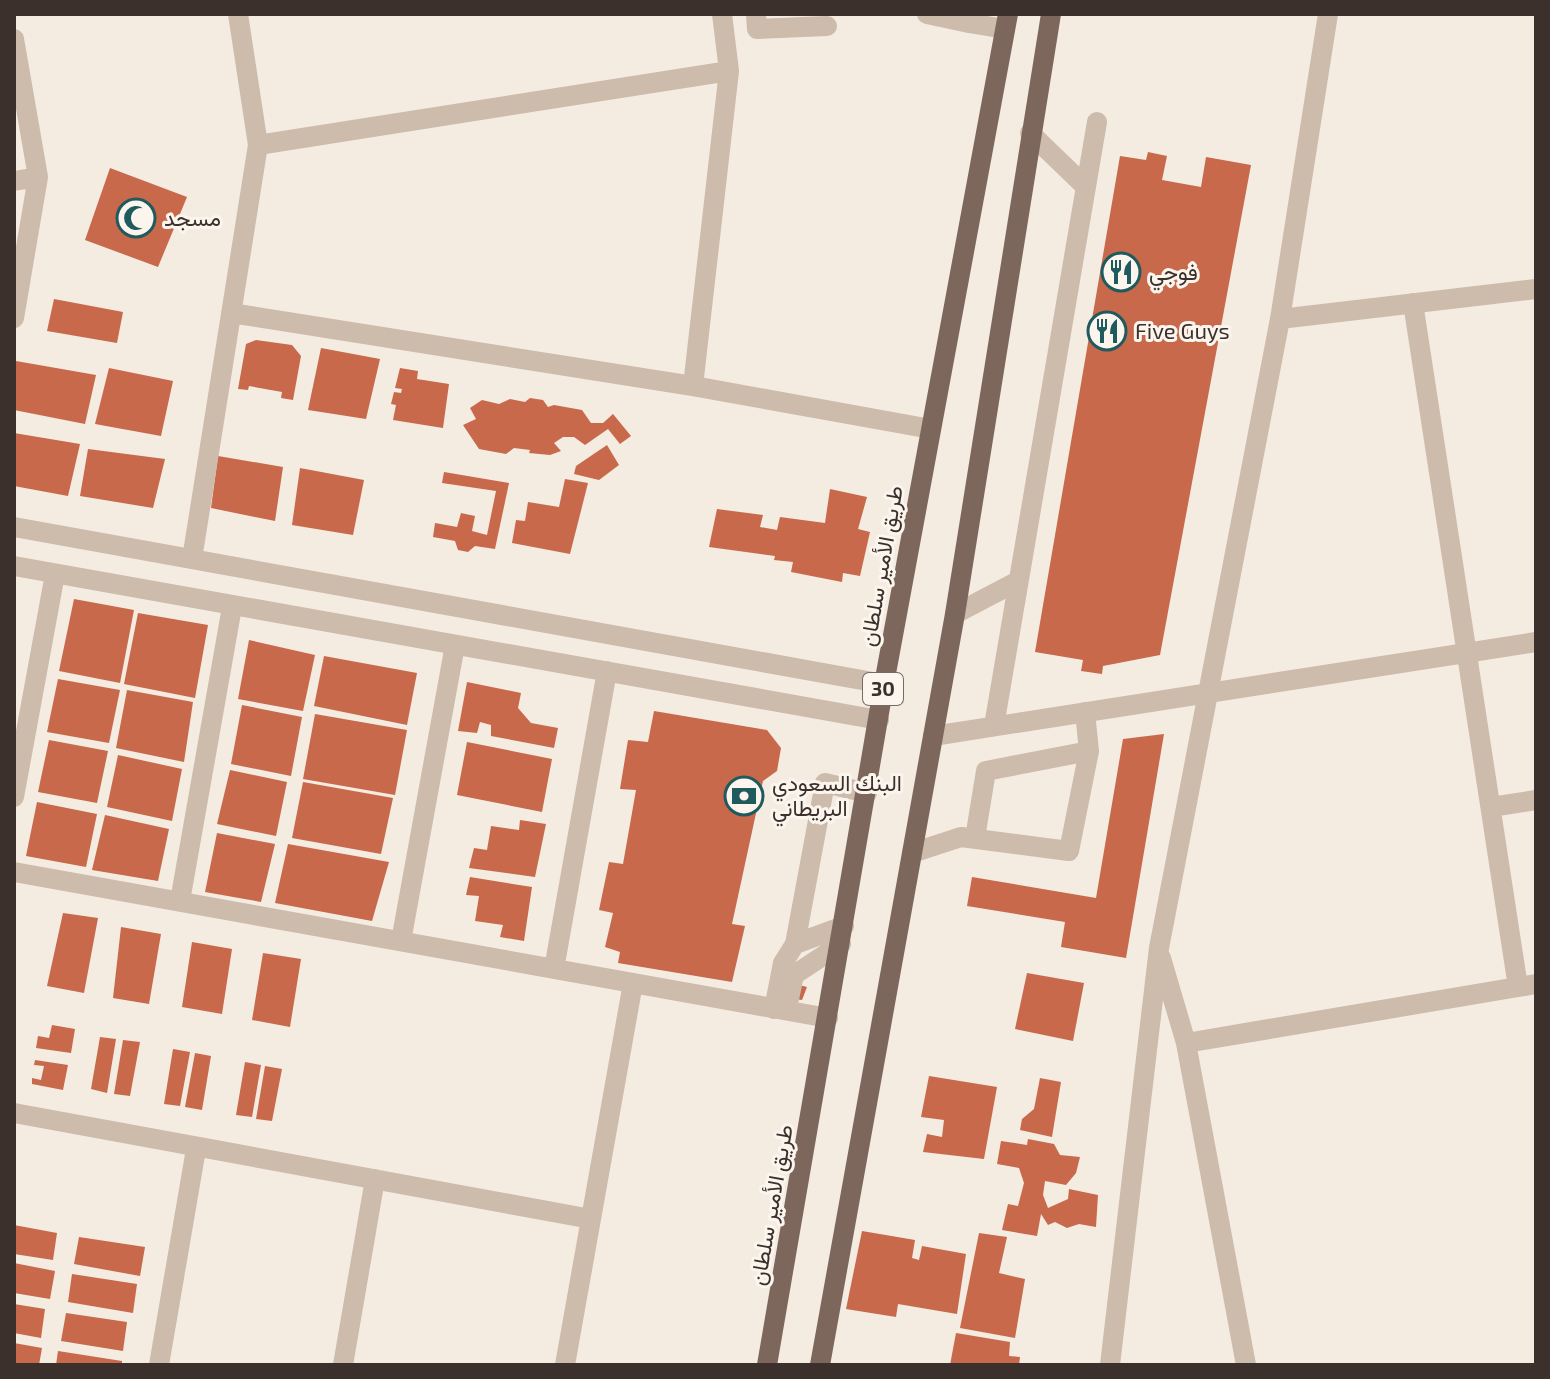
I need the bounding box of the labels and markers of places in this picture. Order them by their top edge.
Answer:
mosque icon: مسجد [115,197,157,239]
place label: مسجد [164,204,221,231]
restaurant icon: فوجي [1100,251,1142,293]
place label: فوجي [1149,258,1198,291]
restaurant icon: Five Guys [1086,310,1128,352]
place label: Five Guys [1135,317,1230,343]
place label: البنك السعودي البريطاني [772,769,902,827]
bank icon: البنك السعودي البريطاني [723,775,765,817]

